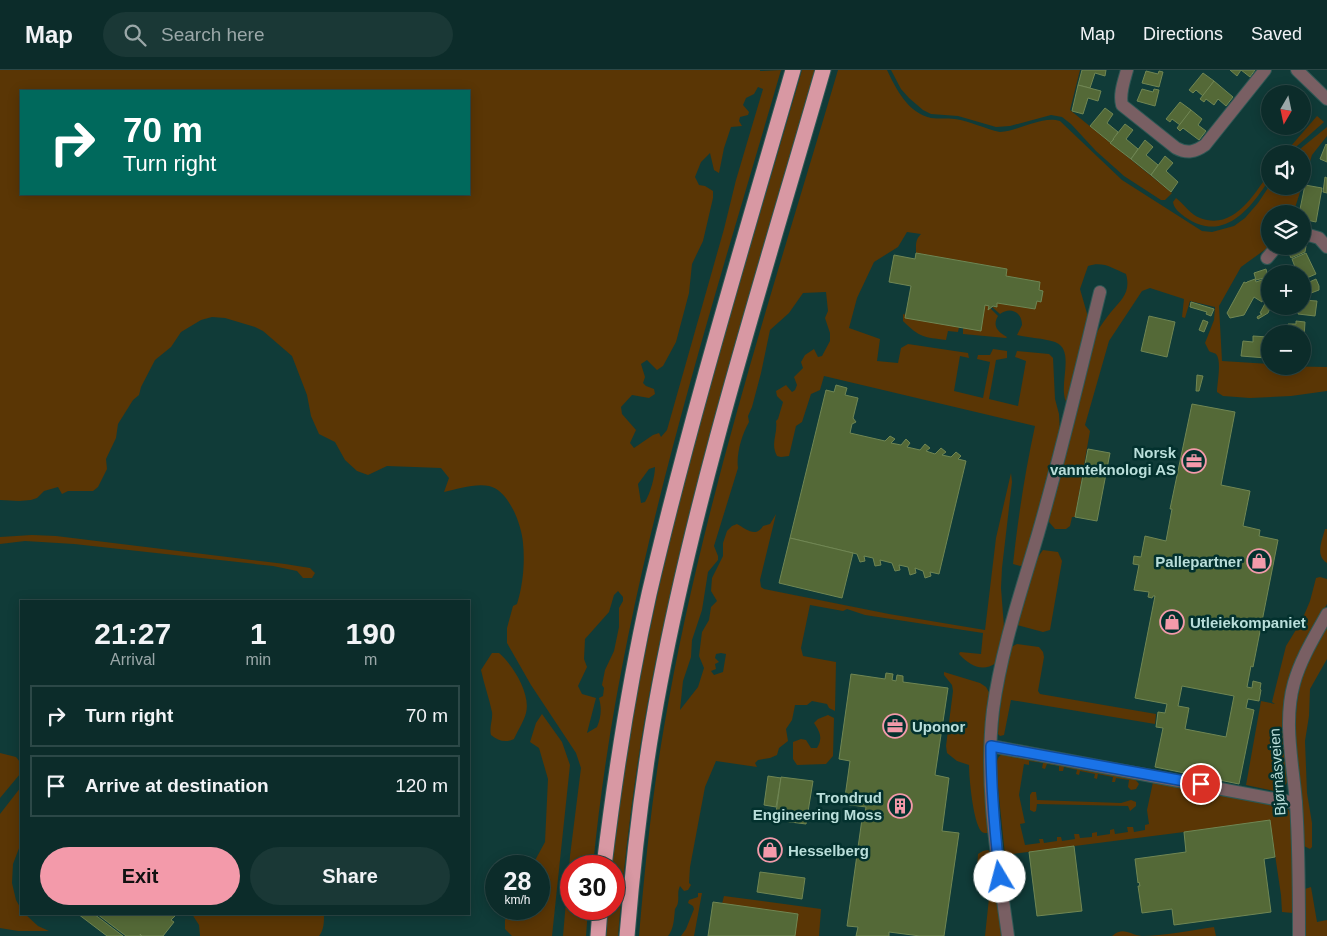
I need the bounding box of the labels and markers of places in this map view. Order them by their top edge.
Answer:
place label: Norsk vannteknologi AS [1050,444,1177,478]
office icon: Norsk vannteknologi AS [1181,448,1207,474]
shop icon: Pallepartner [1246,548,1272,574]
place label: Pallepartner [1155,553,1242,570]
shop icon: Utleiekompaniet [1159,609,1185,635]
place label: Utleiekompaniet [1190,614,1306,631]
office icon: Uponor [882,713,908,739]
place label: Uponor [912,718,965,735]
pin [1180,763,1222,805]
place label: Trondrud Engineering Moss [753,789,882,823]
building icon: Trondrud Engineering Moss [887,793,913,819]
shop icon: Hesselberg [757,837,783,863]
place label: Hesselberg [788,842,869,859]

